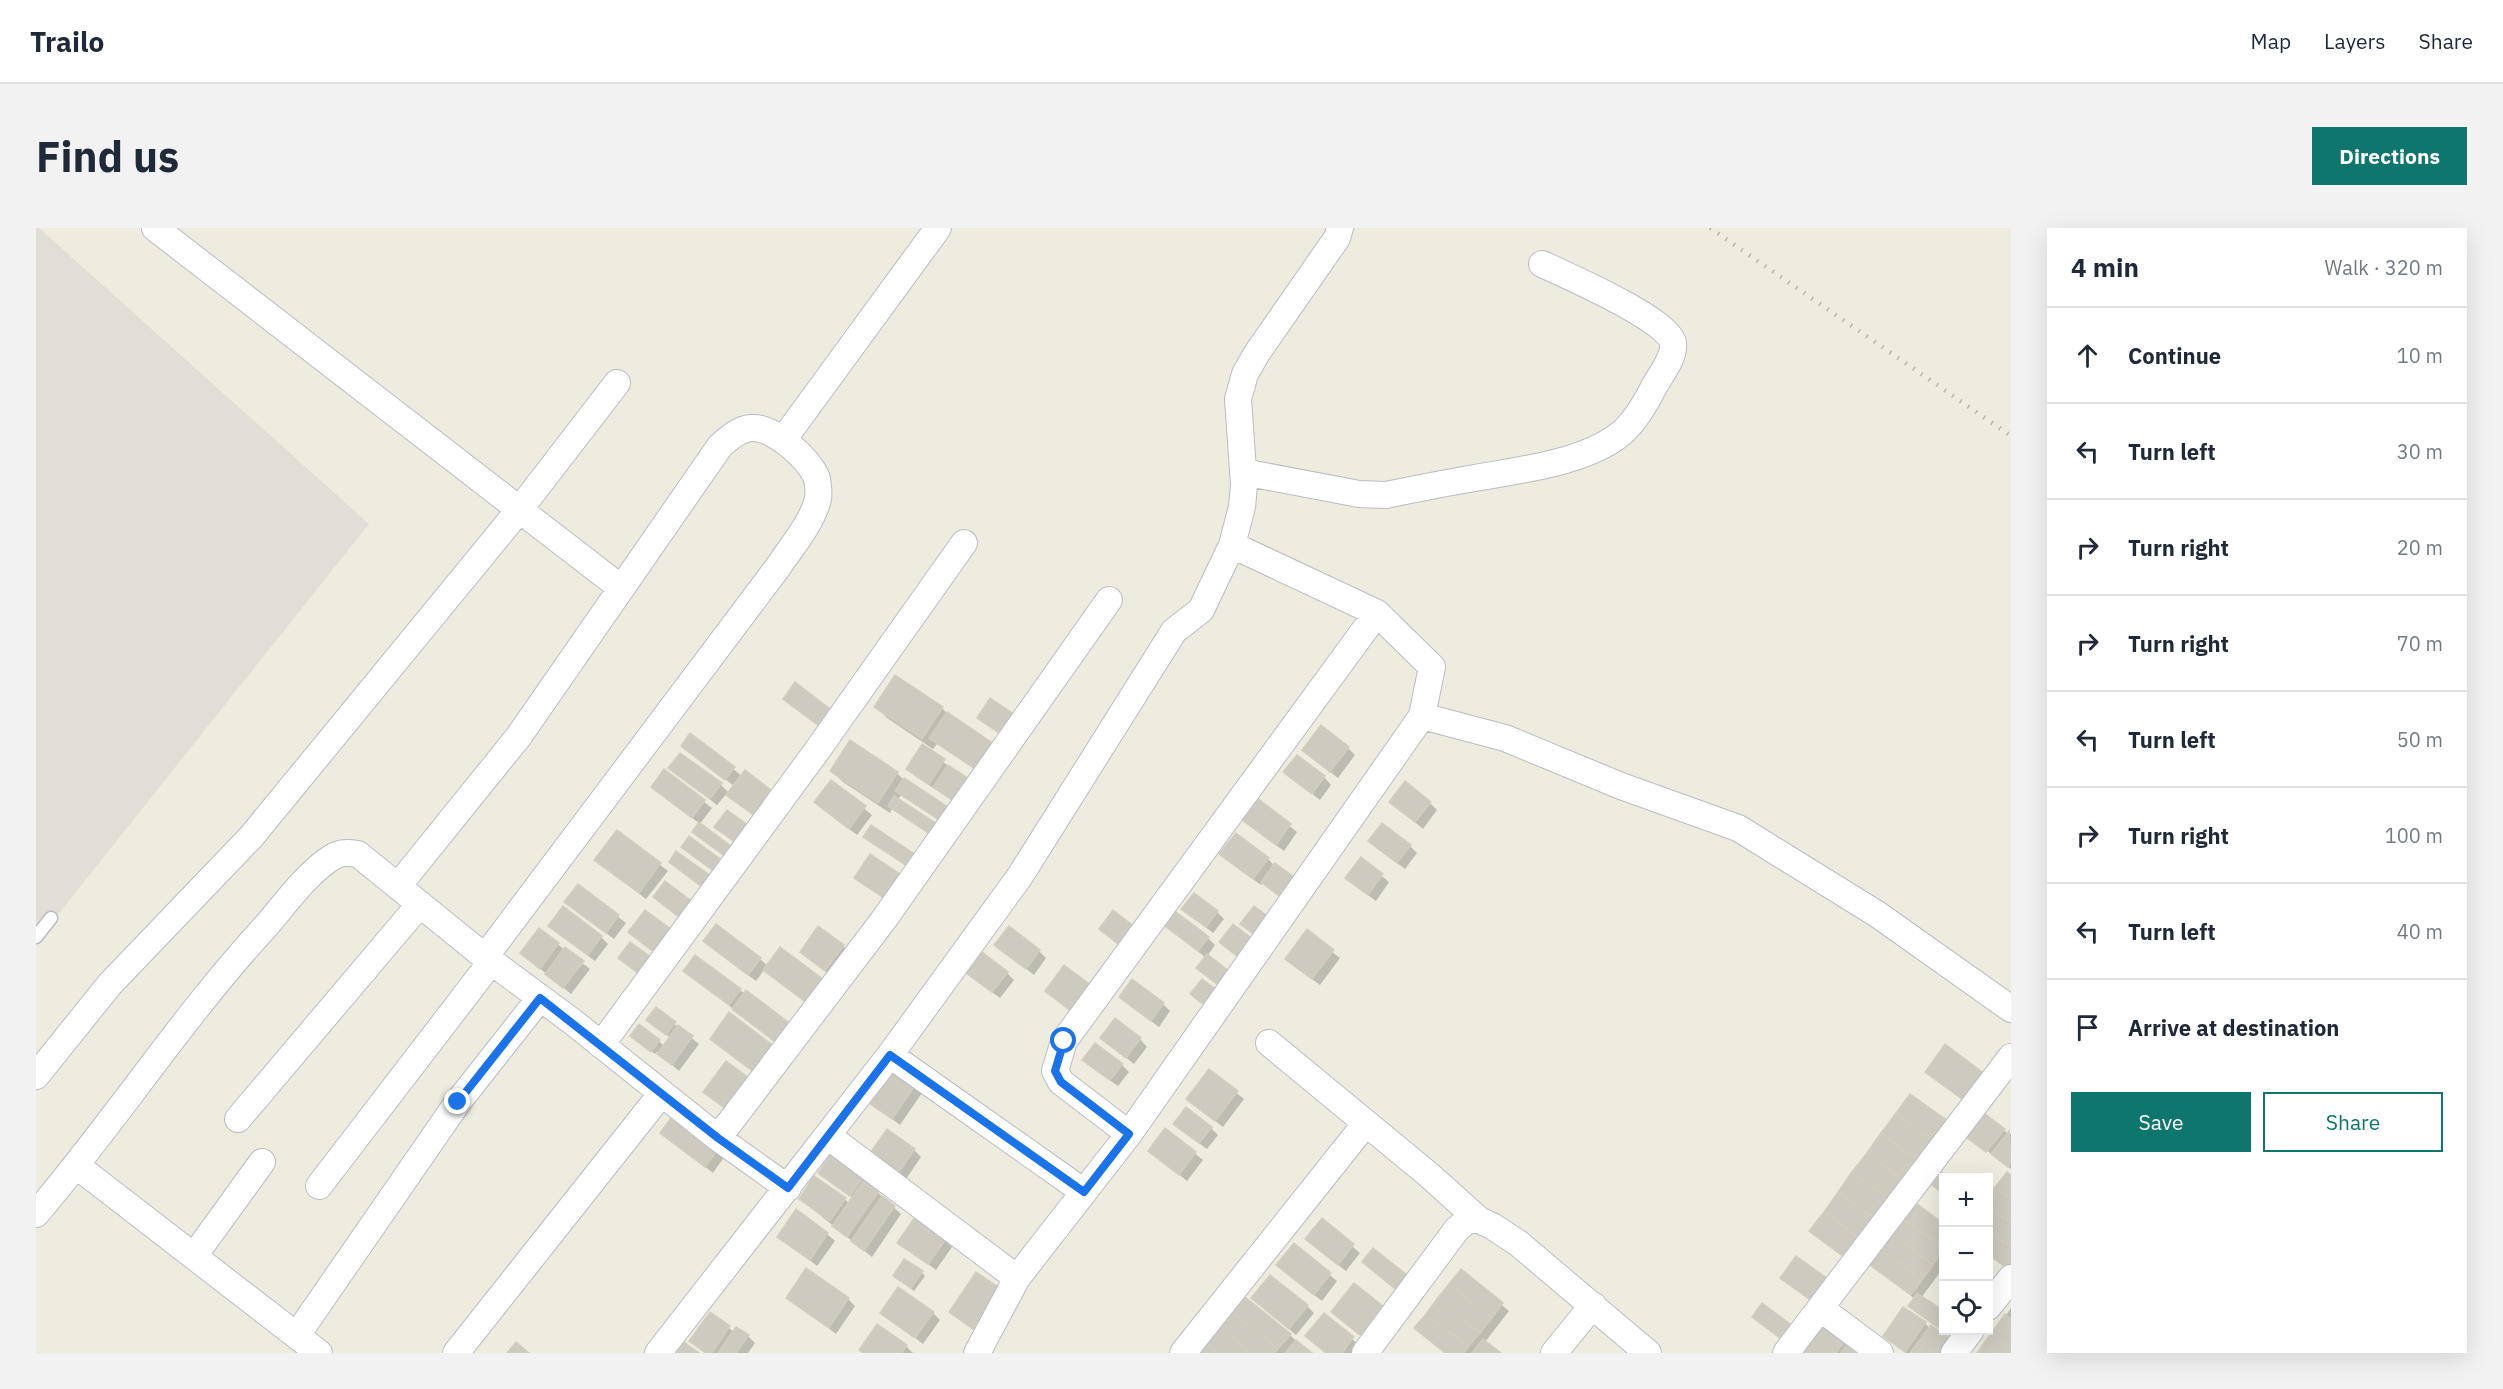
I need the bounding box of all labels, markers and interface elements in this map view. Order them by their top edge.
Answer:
text: Trailo [30,23,104,60]
text: Map [2251,27,2291,55]
text: Layers [2324,27,2386,55]
text: Share [2419,27,2473,55]
button: Directions [2312,127,2467,185]
text: Find us [36,129,179,184]
text: 4 min [2071,250,2139,284]
text: Walk · 320 m [2325,254,2443,281]
icon: ahead [2071,339,2104,372]
text: Continue [2128,341,2221,370]
text: 10 m [2397,342,2443,369]
icon: left [2071,435,2104,468]
text: Turn left [2128,437,2216,466]
text: 30 m [2397,438,2443,465]
icon: right [2071,531,2104,564]
text: Turn right [2128,533,2229,562]
text: 20 m [2397,534,2443,561]
icon: right [2071,627,2104,660]
text: Turn right [2128,629,2229,658]
text: 70 m [2397,630,2443,657]
icon: left [2071,723,2104,756]
text: Turn left [2128,725,2216,754]
text: 50 m [2397,726,2443,753]
icon: right [2071,819,2104,852]
text: Turn right [2128,821,2229,850]
text: 100 m [2385,822,2443,849]
icon: left [2071,915,2104,948]
text: Turn left [2128,917,2216,946]
text: 40 m [2397,918,2443,945]
icon: arrive [2071,1011,2104,1044]
text: Arrive at destination [2128,1013,2339,1042]
route start [1050,1027,1076,1053]
route end [444,1088,470,1114]
button: Save [2071,1092,2251,1152]
button: Share [2263,1092,2443,1152]
map controls [1939,1173,1993,1335]
button: + [1939,1173,1993,1227]
button: − [1939,1227,1993,1281]
button: locate [1939,1281,1993,1335]

